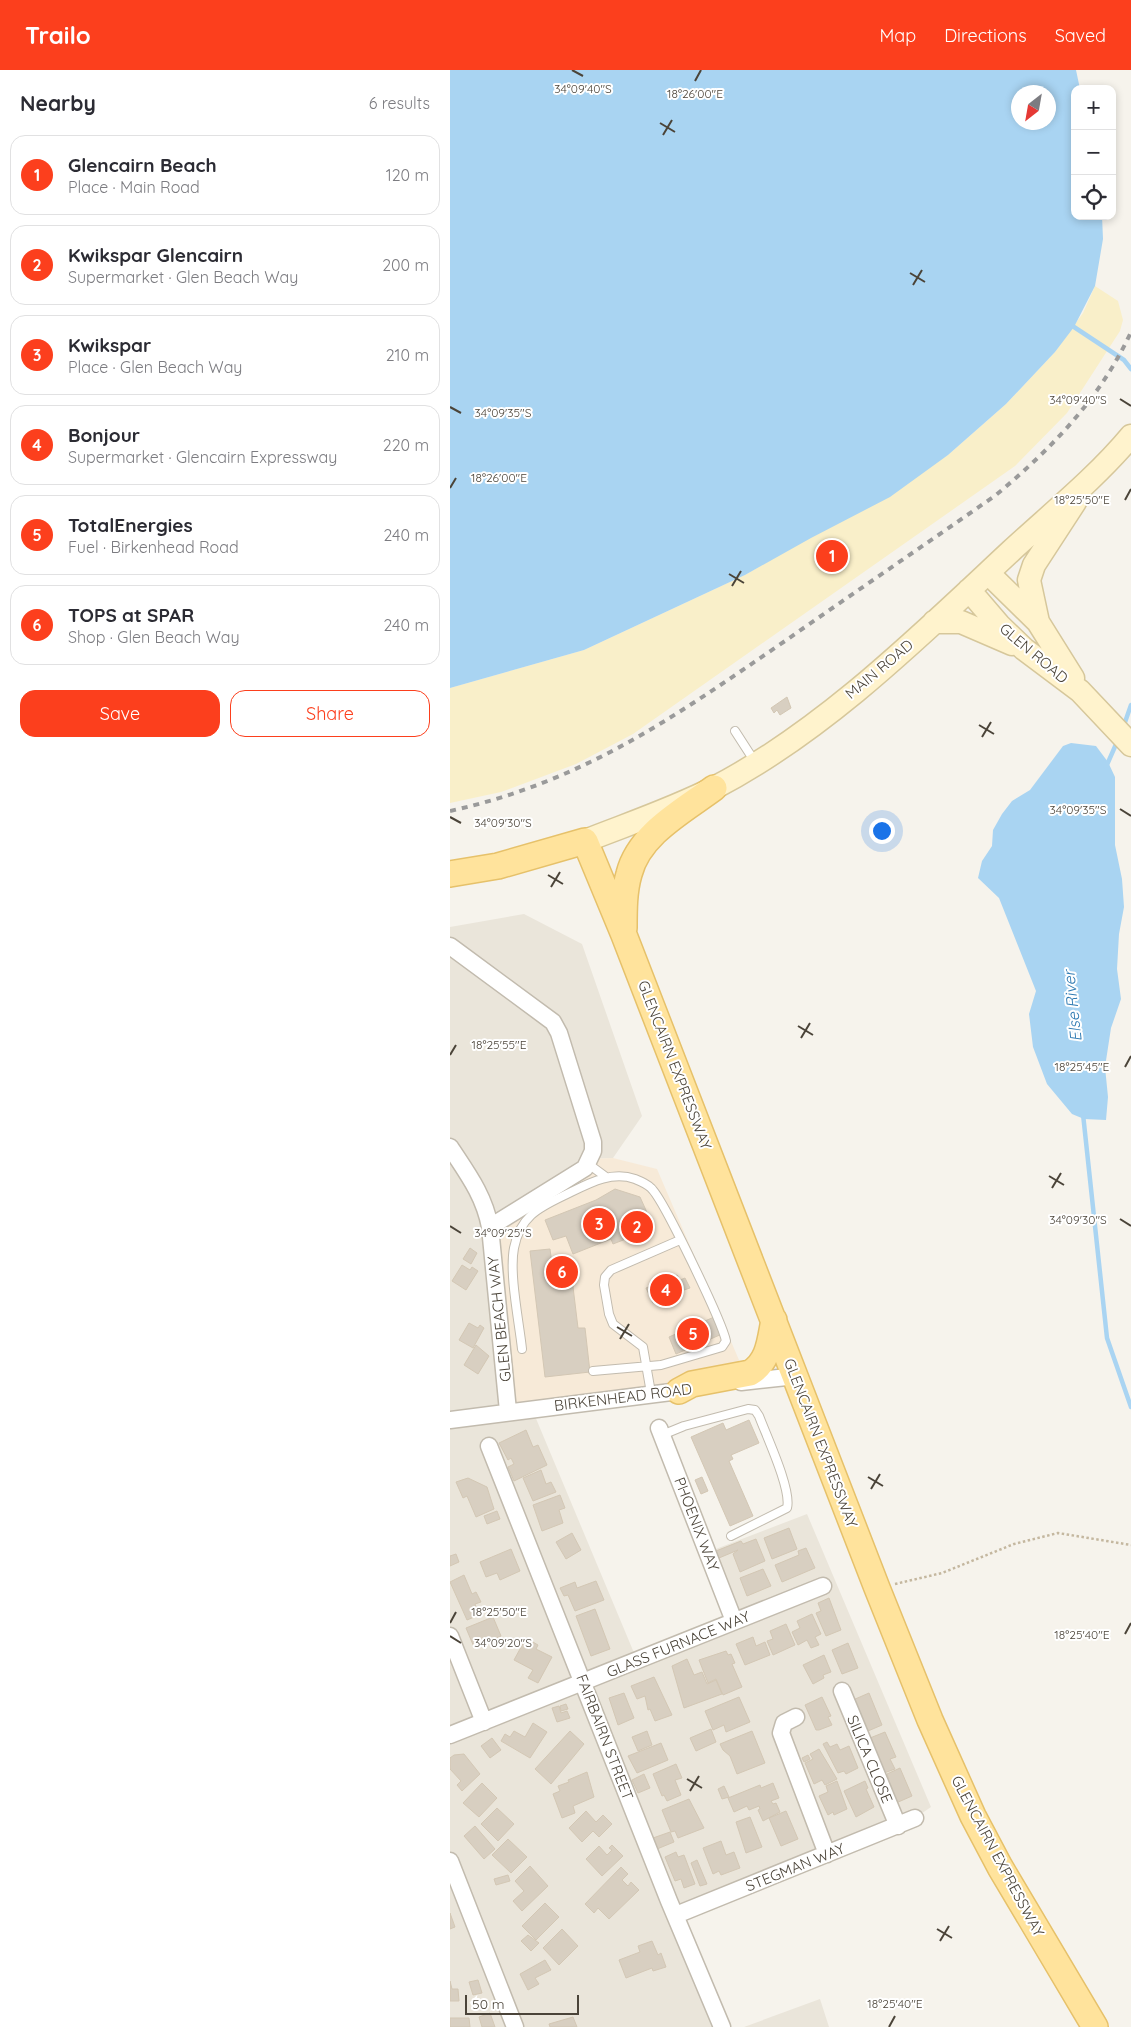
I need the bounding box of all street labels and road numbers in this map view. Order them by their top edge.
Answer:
street label: GLEN ROAD [996,619,1072,687]
street label: MAIN ROAD [841,635,917,703]
street label: GLENCAIRN EXPRESSWAY [634,978,716,1153]
street label: GLEN BEACH WAY [483,1255,515,1383]
street label: GLENCAIRN EXPRESSWAY [780,1356,862,1531]
street label: BIRKENHEAD ROAD [553,1379,693,1415]
street label: PHOENIX WAY [670,1474,724,1574]
street label: GLASS FURNACE WAY [604,1606,753,1681]
street label: FAIRBAIRN STREET [572,1671,638,1803]
street label: SILICA CLOSE [843,1712,897,1806]
street label: GLENCAIRN EXPRESSWAY [947,1772,1049,1940]
street label: STEGMAN WAY [743,1838,848,1896]

